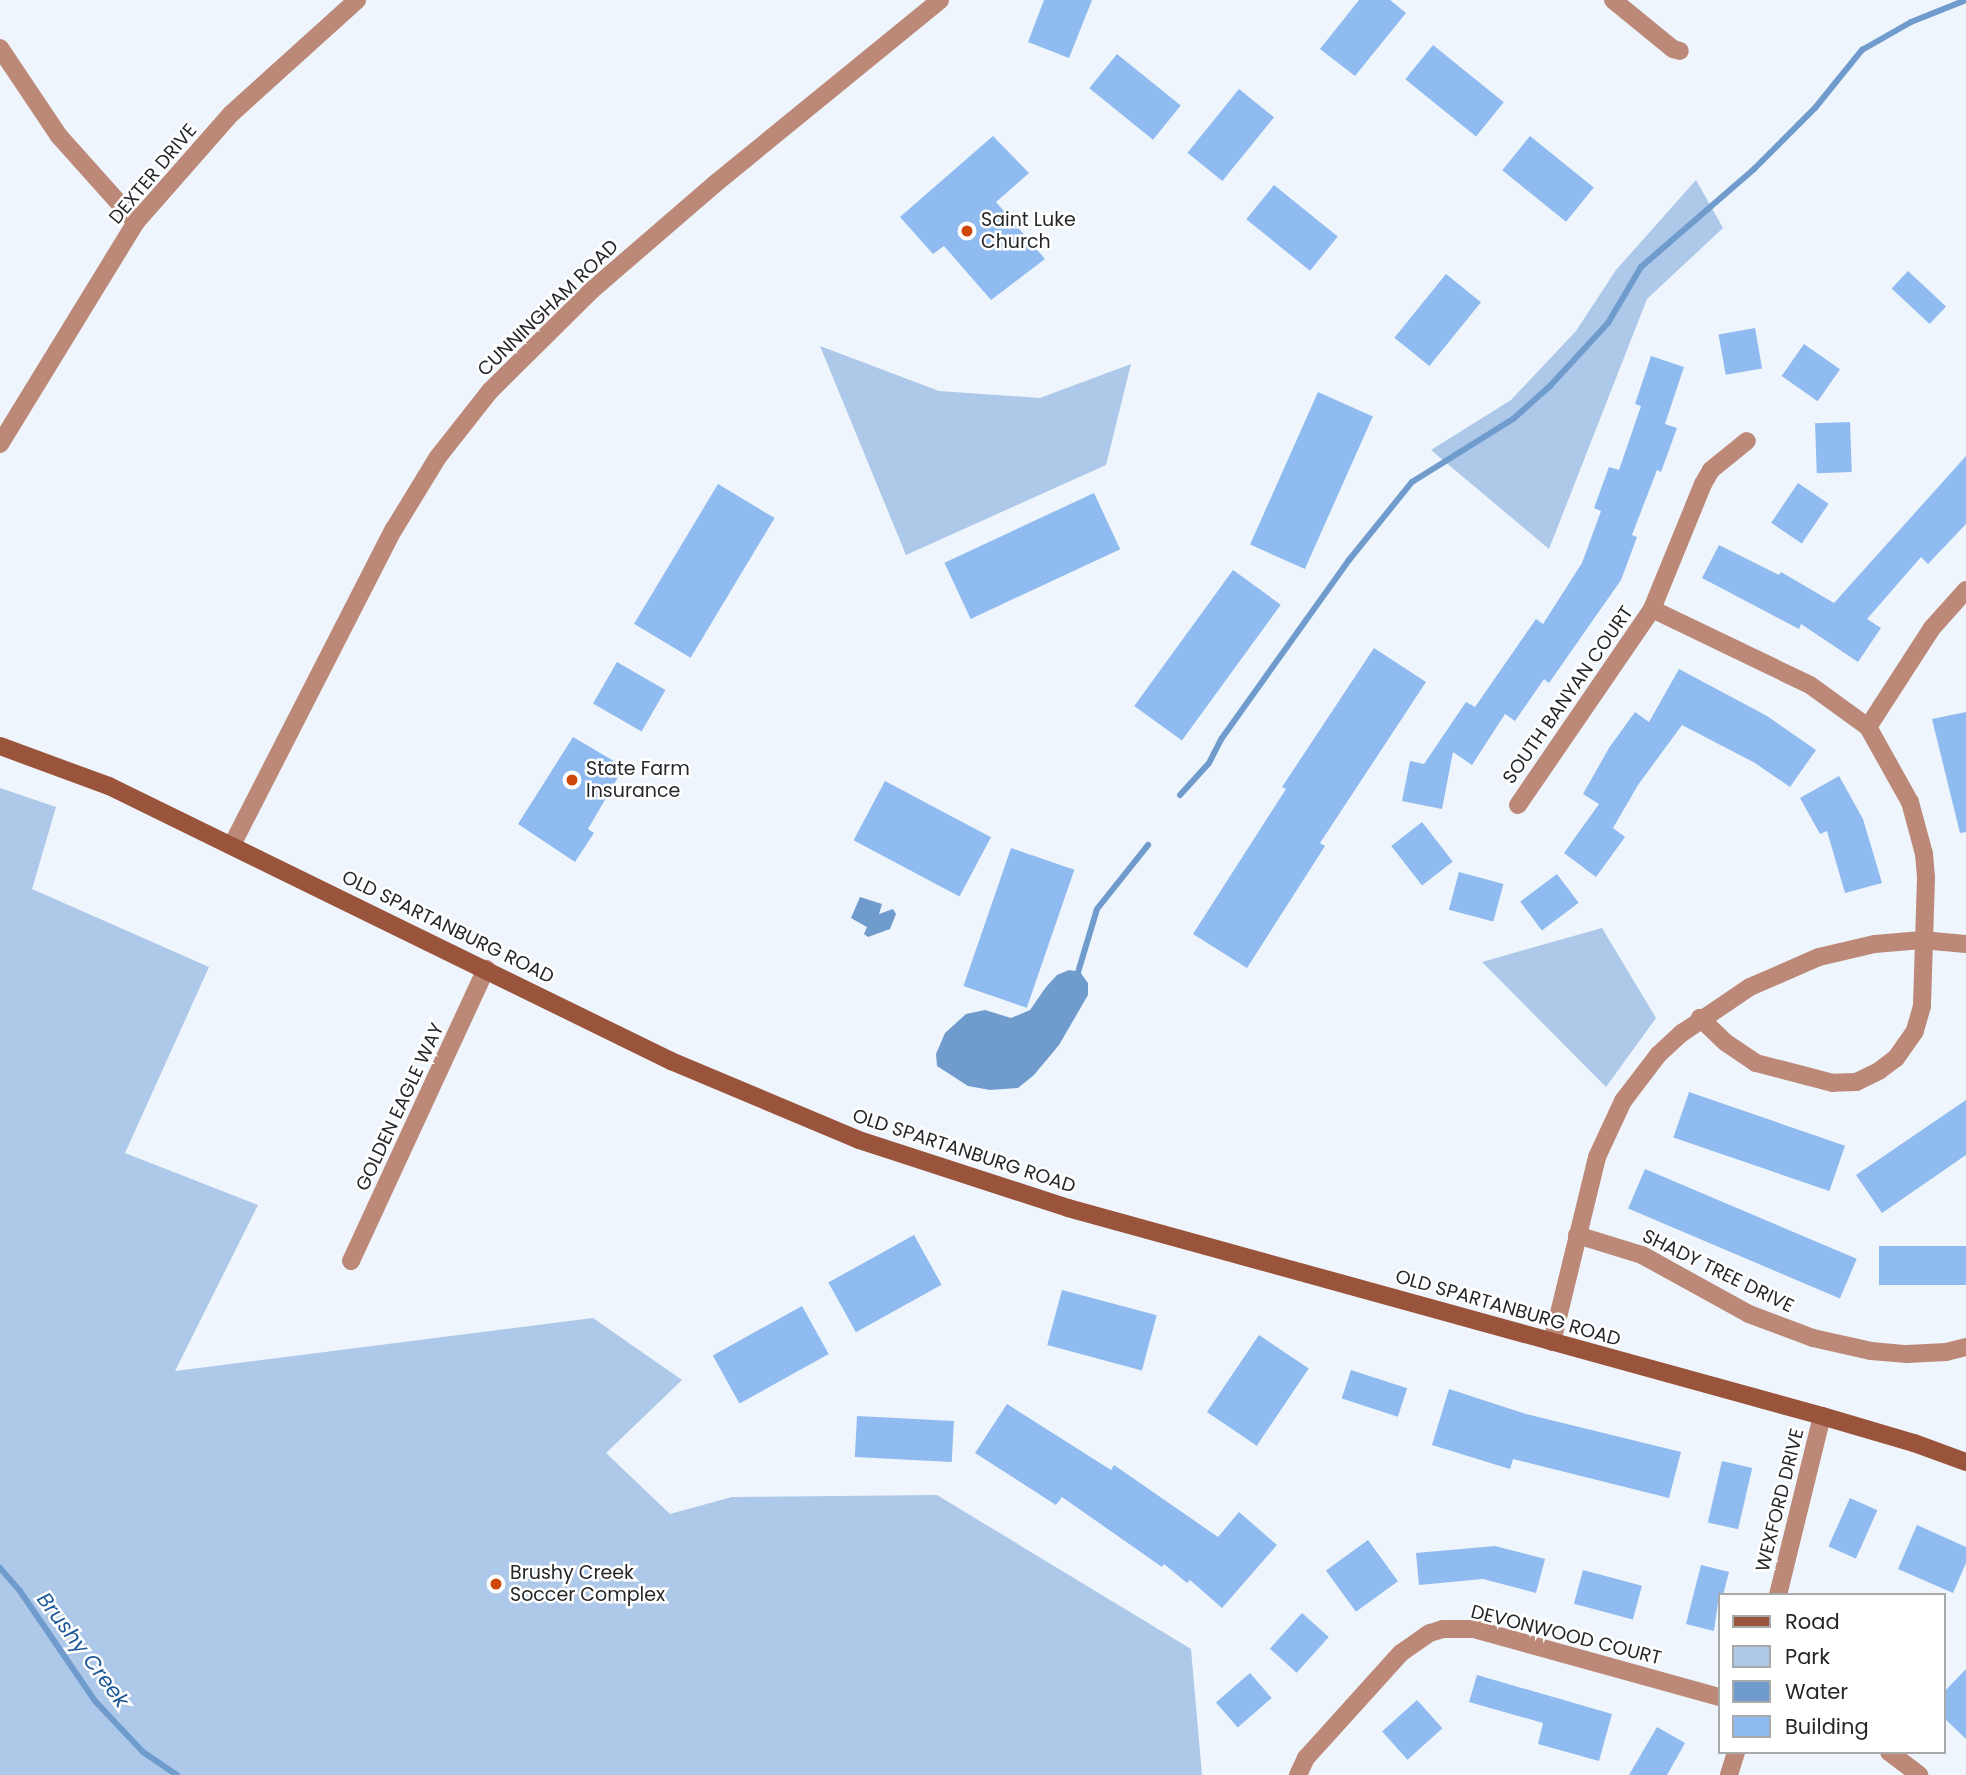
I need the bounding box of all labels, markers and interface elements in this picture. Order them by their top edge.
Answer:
street label: DEXTER DRIVE [104,119,202,229]
place label: Saint Luke Church [981,209,1076,253]
marker: Saint Luke Church [959,223,975,239]
street label: CUNNINGHAM ROAD [473,235,623,381]
street label: SOUTH BANYAN COURT [1498,602,1638,788]
place label: State Farm Insurance [586,758,690,802]
marker: State Farm Insurance [564,772,580,788]
street label: OLD SPARTANBURG ROAD [338,866,558,988]
street label: GOLDEN EAGLE WAY [351,1020,449,1194]
street label: OLD SPARTANBURG ROAD [850,1104,1078,1198]
street label: SHADY TREE DRIVE [1639,1225,1797,1317]
street label: OLD SPARTANBURG ROAD [1393,1265,1623,1351]
street label: WEXFORD DRIVE [1751,1426,1809,1574]
place label: Brushy Creek Soccer Complex [510,1562,665,1606]
marker: Brushy Creek Soccer Complex [488,1576,504,1592]
water label: Brushy Creek [32,1587,134,1713]
legend [1717,1593,1945,1754]
street label: DEVONWOOD COURT [1468,1600,1664,1670]
text: Road [1785,1607,1840,1636]
text: Park [1785,1642,1830,1671]
text: Water [1785,1677,1848,1706]
text: Building [1785,1712,1869,1741]

